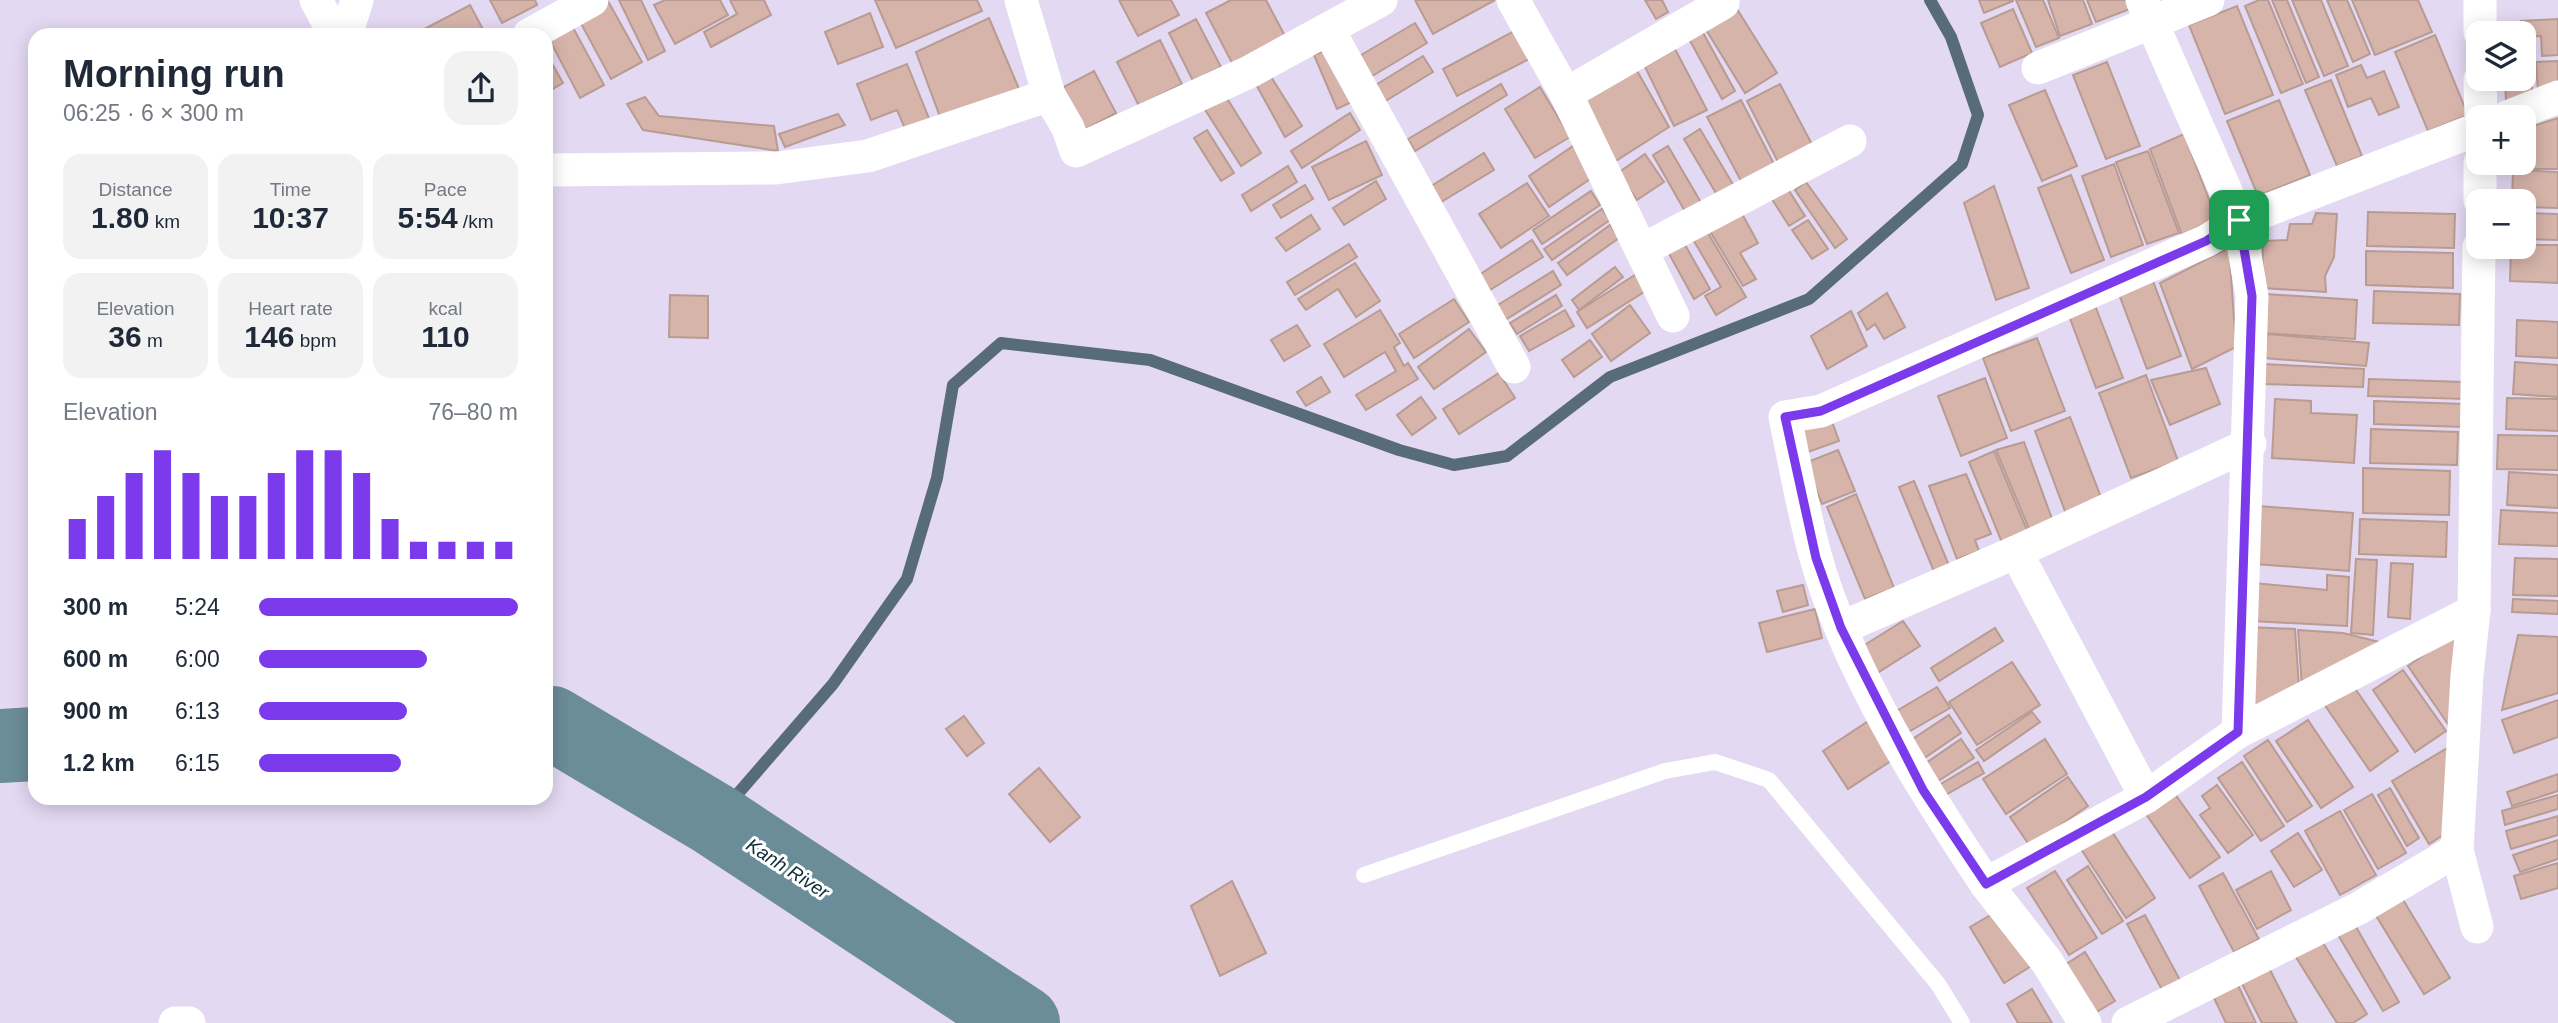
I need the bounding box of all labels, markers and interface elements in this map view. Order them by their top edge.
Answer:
map controls [2466,21,2536,259]
button: layers [2466,21,2536,91]
button: share [444,51,518,125]
text: Morning run [63,53,285,95]
text: 06:25 · 6 × 300 m [63,100,244,126]
button: + [2466,105,2536,175]
text: Distance [99,179,172,200]
text: Time [270,179,311,200]
text: Pace [424,179,467,200]
button: − [2466,189,2536,259]
pin [2209,190,2269,250]
text: 1.80 [91,201,149,234]
text: 10:37 [252,201,329,234]
text: 5:54 [398,201,458,234]
icon: arrive [2220,201,2258,239]
text: km [149,211,180,232]
text: /km [458,211,493,232]
text: Elevation [96,298,175,319]
text: Heart rate [248,298,333,319]
text: kcal [429,298,462,319]
text: 36 [108,320,142,353]
text: 146 [244,320,294,353]
text: 110 [421,320,470,353]
text: m [142,330,163,351]
text: bpm [294,330,337,351]
text: Elevation [63,399,158,425]
text: 76–80 m [428,399,518,425]
text: 300 m [63,594,128,620]
text: 5:24 [175,594,220,620]
text: 600 m [63,646,128,672]
text: 6:00 [175,646,220,672]
text: 900 m [63,698,128,724]
text: 6:13 [175,698,220,724]
text: 1.2 km [63,750,135,776]
text: 6:15 [175,750,220,776]
water label: Kanh River [743,834,833,903]

